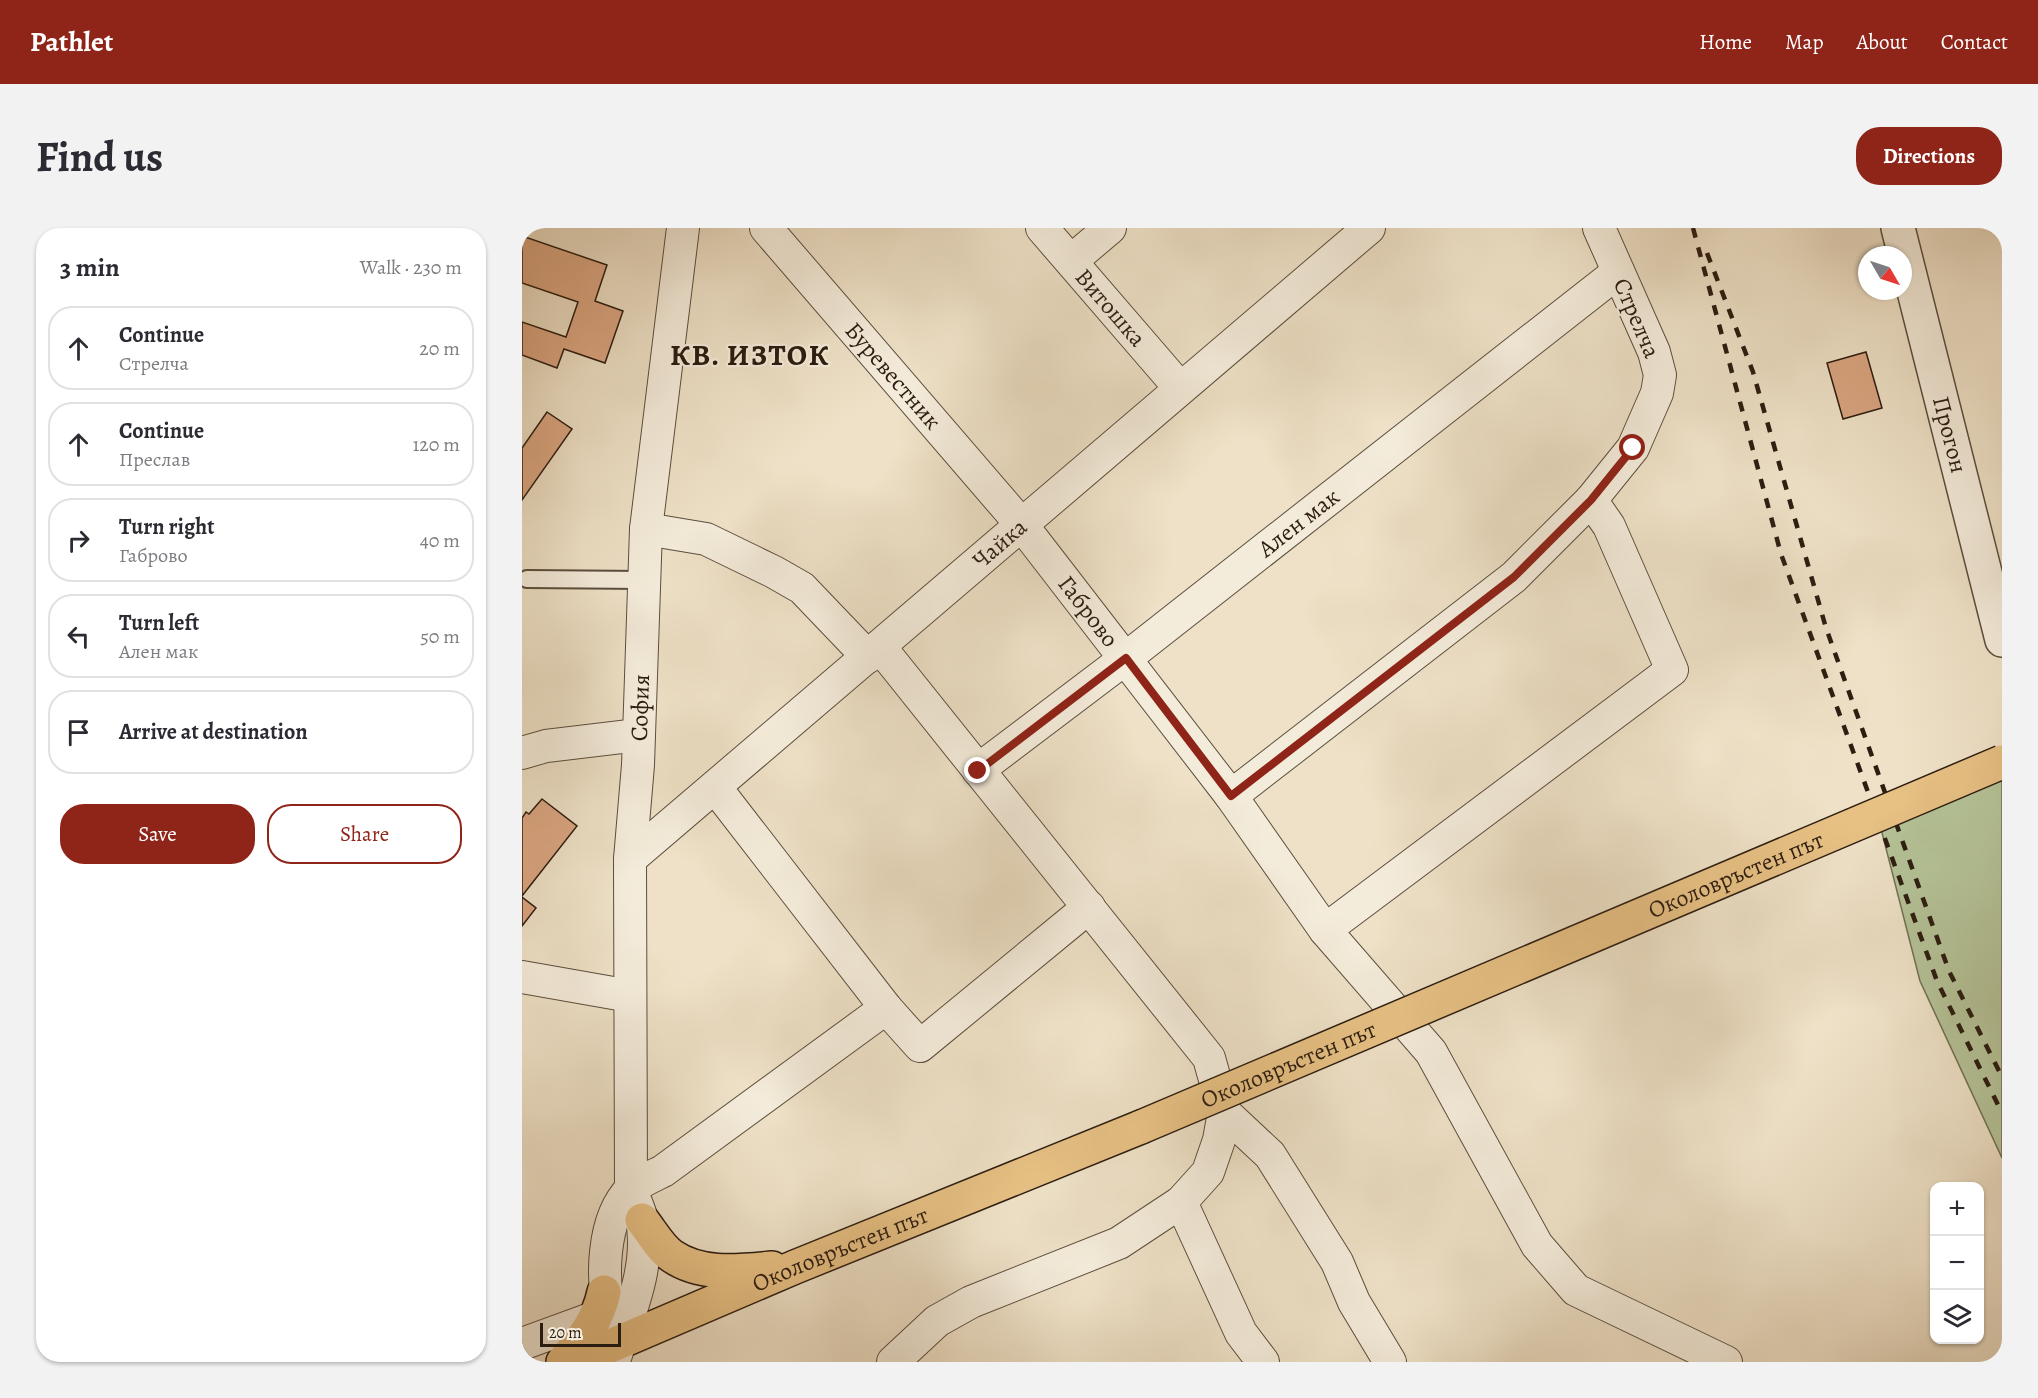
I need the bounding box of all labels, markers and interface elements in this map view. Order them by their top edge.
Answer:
text: Pathlet [30,23,113,61]
text: Home [1699,28,1752,56]
text: Map [1785,28,1823,56]
text: About [1856,28,1908,56]
text: Contact [1941,28,2008,56]
button: Directions [1856,127,2002,185]
text: Find us [36,128,163,185]
north arrow [1858,246,1912,300]
text: 3 min [60,250,120,285]
text: Walk · 230 m [360,254,462,281]
street label: Витошка [1068,262,1153,353]
street label: Стрелча [1606,273,1668,363]
street label: Буревестник [838,315,949,436]
text: Continue [119,320,204,350]
icon: ahead [62,332,95,365]
text: 20 m [419,335,460,362]
district label: КВ. ИЗТОК [670,335,830,375]
text: Стрелча [119,350,189,377]
street label: Прогон [1925,393,1975,476]
text: Continue [119,416,204,446]
icon: ahead [62,428,95,461]
text: 120 m [412,431,460,458]
route start [1619,434,1645,460]
text: Преслав [119,446,190,473]
street label: Ален мак [1250,481,1346,565]
street label: Чайка [966,511,1034,576]
text: Turn right [119,512,215,542]
icon: right [62,524,95,557]
text: 40 m [420,527,460,554]
text: Габрово [119,542,188,569]
street label: Габрово [1051,569,1126,654]
text: Turn left [119,608,199,638]
icon: left [62,620,95,653]
text: 50 m [420,623,460,650]
text: Ален мак [119,638,198,665]
street label: София [623,674,657,742]
icon: arrive [62,716,95,749]
text: Arrive at destination [119,717,308,747]
route end [964,757,990,783]
button: Save [60,804,255,864]
button: Share [267,804,462,864]
street label: Околовръстен път [1643,823,1829,926]
street label: Околовръстен път [1196,1013,1381,1116]
map controls [1930,1182,1984,1344]
button: + [1930,1182,1984,1236]
street label: Околовръстен път [747,1199,933,1300]
button: − [1930,1236,1984,1290]
button: layers [1930,1290,1984,1344]
scale bar [540,1320,621,1348]
text: 20 m [549,1322,582,1344]

